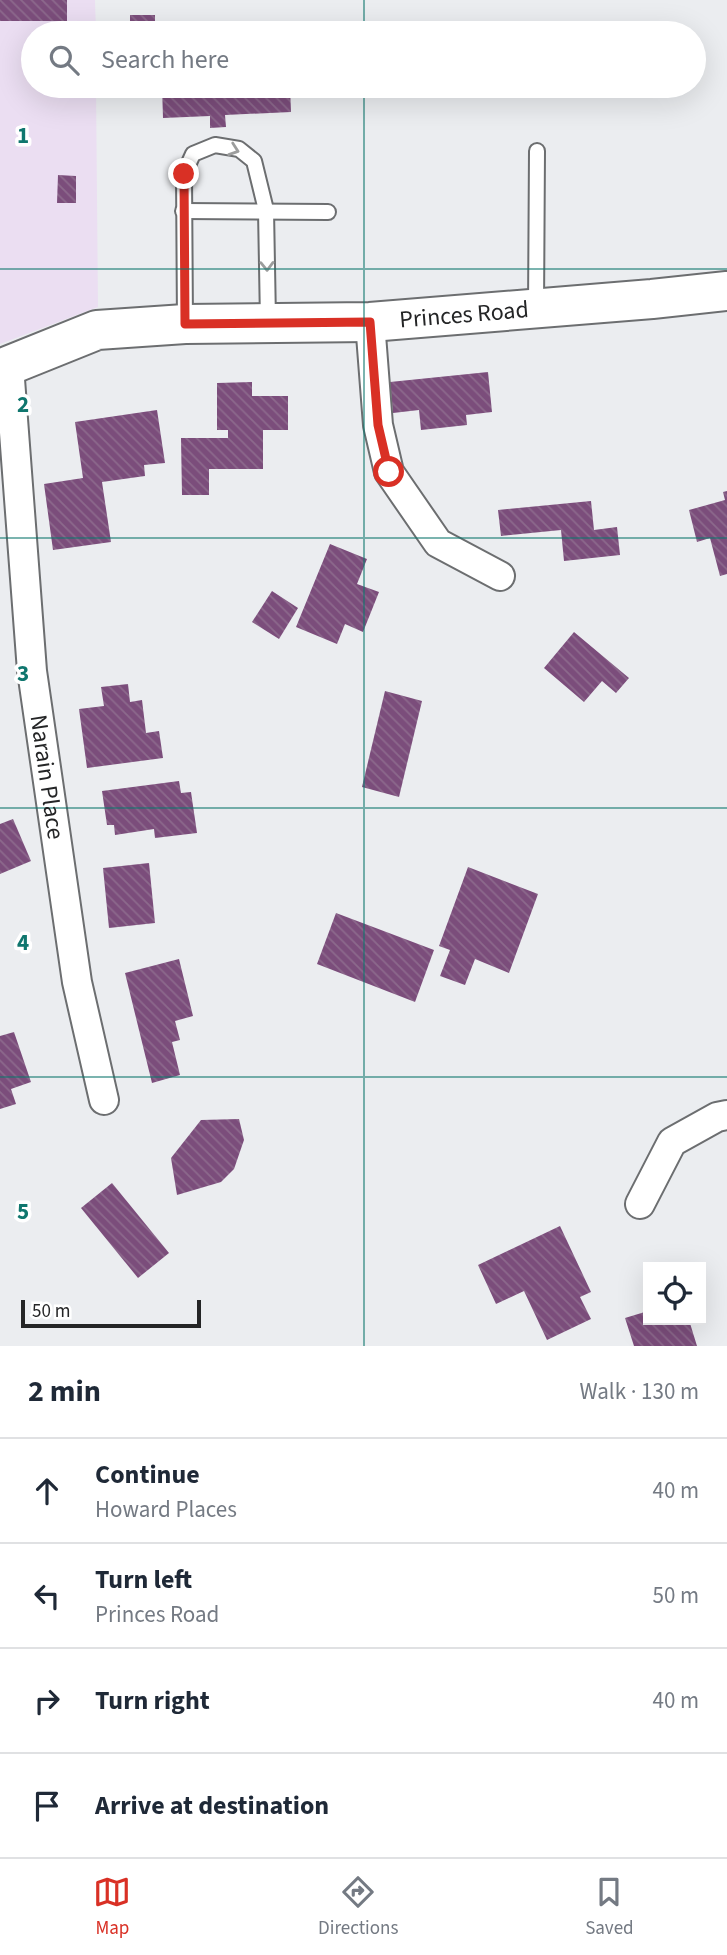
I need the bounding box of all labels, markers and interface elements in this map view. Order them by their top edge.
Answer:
search box [21,21,706,98]
icon: search [45,41,83,79]
text: Search here [101,41,229,78]
text: 1 [17,119,29,152]
one-way arrow [227,142,239,156]
route end [168,158,199,189]
one-way arrow [259,261,275,272]
street label: Princes Road [398,292,530,338]
text: 2 [17,388,29,421]
route start [373,456,404,487]
text: 3 [17,657,29,690]
street label: Narain Place [21,712,73,842]
text: 4 [17,926,29,959]
text: 5 [17,1195,29,1228]
map controls [643,1262,706,1325]
button: locate [643,1262,706,1325]
scale bar [21,1297,201,1329]
text: 50 m [32,1298,70,1325]
text: 2 min [28,1370,101,1413]
text: Walk · 130 m [580,1375,699,1408]
text: Continue [95,1456,200,1493]
icon: ahead [28,1472,66,1510]
text: 40 m [652,1474,699,1507]
text: Howard Places [95,1493,237,1526]
text: Turn left [95,1561,192,1598]
icon: left [28,1577,66,1615]
text: 50 m [652,1579,699,1612]
text: Princes Road [95,1598,219,1631]
icon: right [28,1682,66,1720]
text: Turn right [95,1682,210,1719]
text: 40 m [652,1684,699,1717]
icon: arrive [28,1787,66,1825]
text: Arrive at destination [95,1787,329,1824]
tab: Map [93,1873,131,1942]
tab: Directions [318,1873,398,1942]
tab: Saved [585,1873,634,1942]

